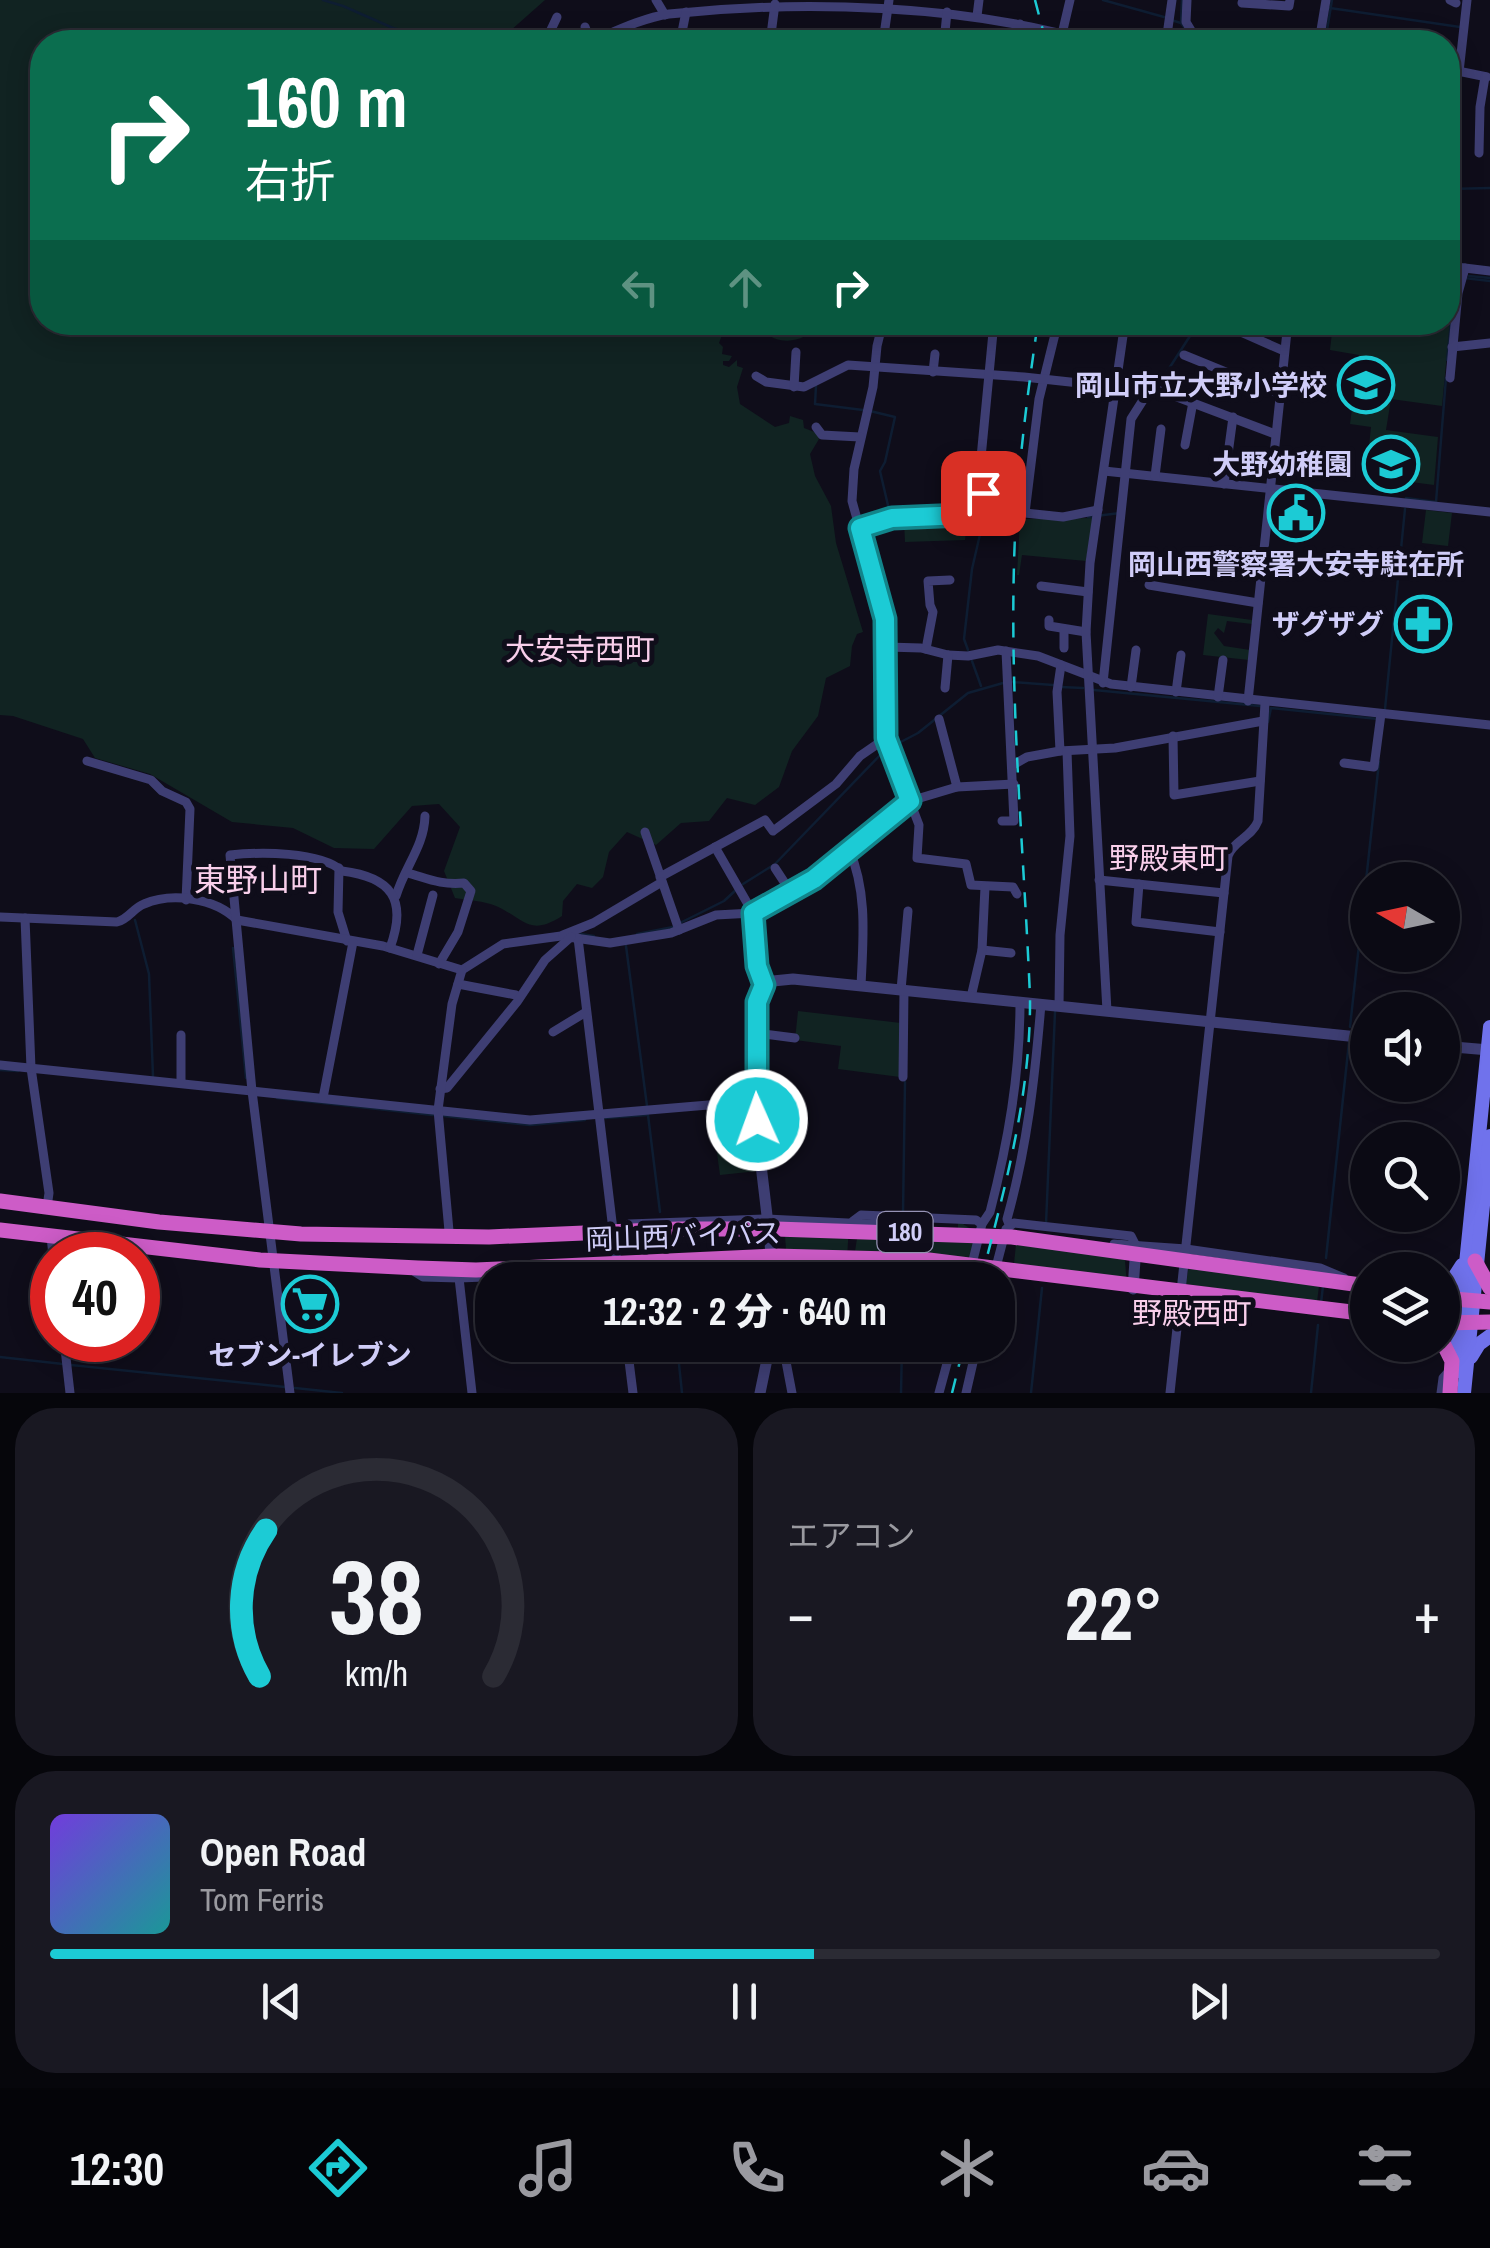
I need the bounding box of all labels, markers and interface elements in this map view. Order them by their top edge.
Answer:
text: 160 m [245,55,408,149]
icon: right [80,70,210,200]
text: 右折 [245,150,335,211]
icon: left [613,260,668,315]
icon: ahead [718,260,773,315]
icon: right [823,260,878,315]
school or university icon: 岡山市立大野小学校 [1336,355,1396,415]
place label: 岡山市立大野小学校 [1075,366,1327,404]
school or university icon: 大野幼稚園 [1361,434,1421,494]
place label: 大野幼稚園 [1212,445,1352,483]
pin [941,451,1026,536]
icon: arrive [956,466,1011,521]
public building icon: 岡山西警察署大安寺駐在所 [1266,483,1326,543]
place label: 岡山西警察署大安寺駐在所 [1128,545,1464,583]
pharmacy icon: ザグザグ [1393,594,1453,654]
place label: ザグザグ [1272,605,1384,643]
district label: 大安寺西町 [505,629,655,669]
district label: 野殿東町 [1109,838,1229,878]
district label: 東野山町 [194,858,322,901]
north arrow [1350,862,1460,972]
map controls [1350,862,1460,1362]
button: sound [1350,992,1460,1102]
position arrow [705,1068,809,1172]
button: search [1350,1122,1460,1232]
road number: 180 [878,1212,932,1252]
street label: 岡山西バイパス [585,1214,781,1258]
speed limit sign: 40 [30,1232,160,1362]
button: layers [1350,1252,1460,1362]
supermarket icon: セブン-イレブン [280,1274,340,1334]
text: 12:32 · 2 分 · 640 m [603,1286,887,1337]
district label: 野殿西町 [1132,1293,1252,1333]
place label: セブン-イレブン [208,1336,412,1374]
text: エアコン [788,1514,916,1557]
text: 38 [329,1526,424,1666]
text: 22° [1065,1562,1163,1663]
text: − [788,1576,814,1650]
text: + [1414,1576,1440,1650]
text: km/h [344,1649,408,1697]
text: Open Road [200,1827,366,1878]
text: Tom Ferris [200,1878,324,1921]
icon: previous [254,1974,309,2029]
icon: pause [717,1974,772,2029]
icon: next [1181,1974,1236,2029]
icon: directions [303,2133,373,2203]
icon: music [513,2133,583,2203]
icon: phone [722,2133,792,2203]
icon: climate [932,2133,1002,2203]
icon: car [1141,2133,1211,2203]
icon: filters [1350,2133,1420,2203]
text: 12:30 [70,2138,164,2199]

